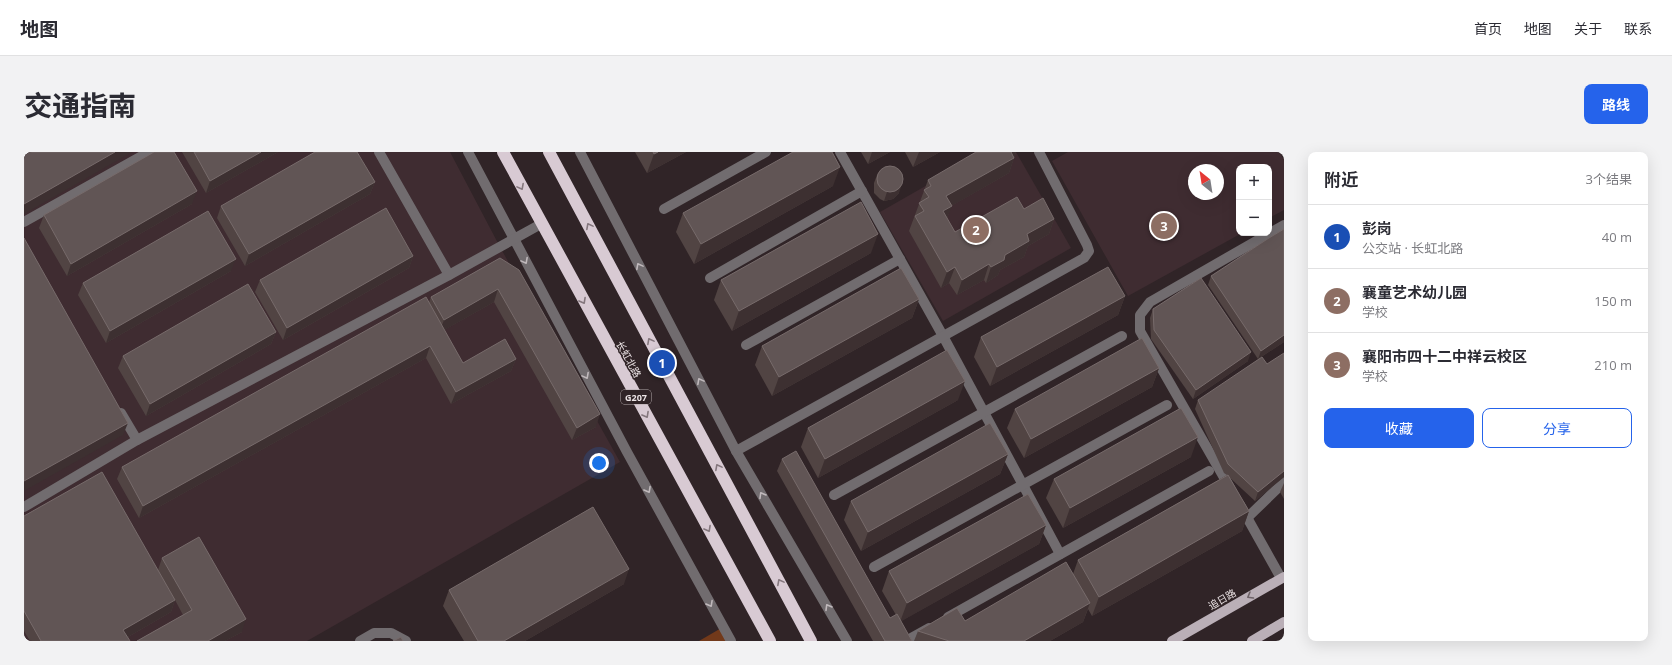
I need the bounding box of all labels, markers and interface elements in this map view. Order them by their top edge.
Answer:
text: 地图 [20,16,58,42]
text: 首页 [1474,19,1502,38]
text: 地图 [1524,19,1552,38]
text: 关于 [1574,19,1602,38]
text: 联系 [1624,19,1652,38]
button: 路线 [1584,84,1648,124]
text: 交通指南 [24,86,136,124]
north arrow [1188,164,1224,200]
map controls [1236,164,1272,236]
button: + [1236,164,1272,200]
text: 附近 [1324,168,1358,191]
text: 3个结果 [1586,170,1632,188]
one-way arrow [516,182,524,190]
button: − [1236,200,1272,236]
pin: 3 [1151,211,1177,241]
pin: 2 [963,215,989,245]
text: 彭岗 [1362,218,1392,238]
one-way arrow [586,223,593,230]
text: 1 [1333,228,1341,246]
text: 40 m [1602,228,1632,246]
text: 公交站 · 长虹北路 [1362,239,1463,257]
one-way arrow [521,257,528,264]
one-way arrow [637,263,644,270]
text: 襄童艺术幼儿园 [1362,282,1467,302]
text: 2 [1333,292,1341,310]
text: 150 m [1594,292,1632,310]
one-way arrow [578,297,586,304]
text: 学校 [1362,303,1388,321]
one-way arrow [647,337,655,345]
street label: 长虹北路 [613,338,645,380]
text: 襄阳市四十二中祥云校区 [1362,346,1527,366]
pin: 1 [649,348,675,378]
text: 3 [1333,356,1341,374]
text: 210 m [1594,356,1632,374]
text: 学校 [1362,367,1388,385]
one-way arrow [582,372,589,379]
one-way arrow [697,378,705,385]
road number: G207 [621,390,651,404]
button: 收藏 [1324,408,1474,448]
button: 分享 [1482,408,1632,448]
one-way arrow [641,411,648,418]
your location [589,453,609,473]
one-way arrow [716,464,723,472]
one-way arrow [643,486,650,494]
one-way arrow [760,492,767,499]
one-way arrow [703,525,711,532]
one-way arrow [777,579,784,586]
street label: 追日路 [1206,585,1238,613]
one-way arrow [1247,592,1254,599]
one-way arrow [706,600,713,607]
one-way arrow [825,604,832,611]

